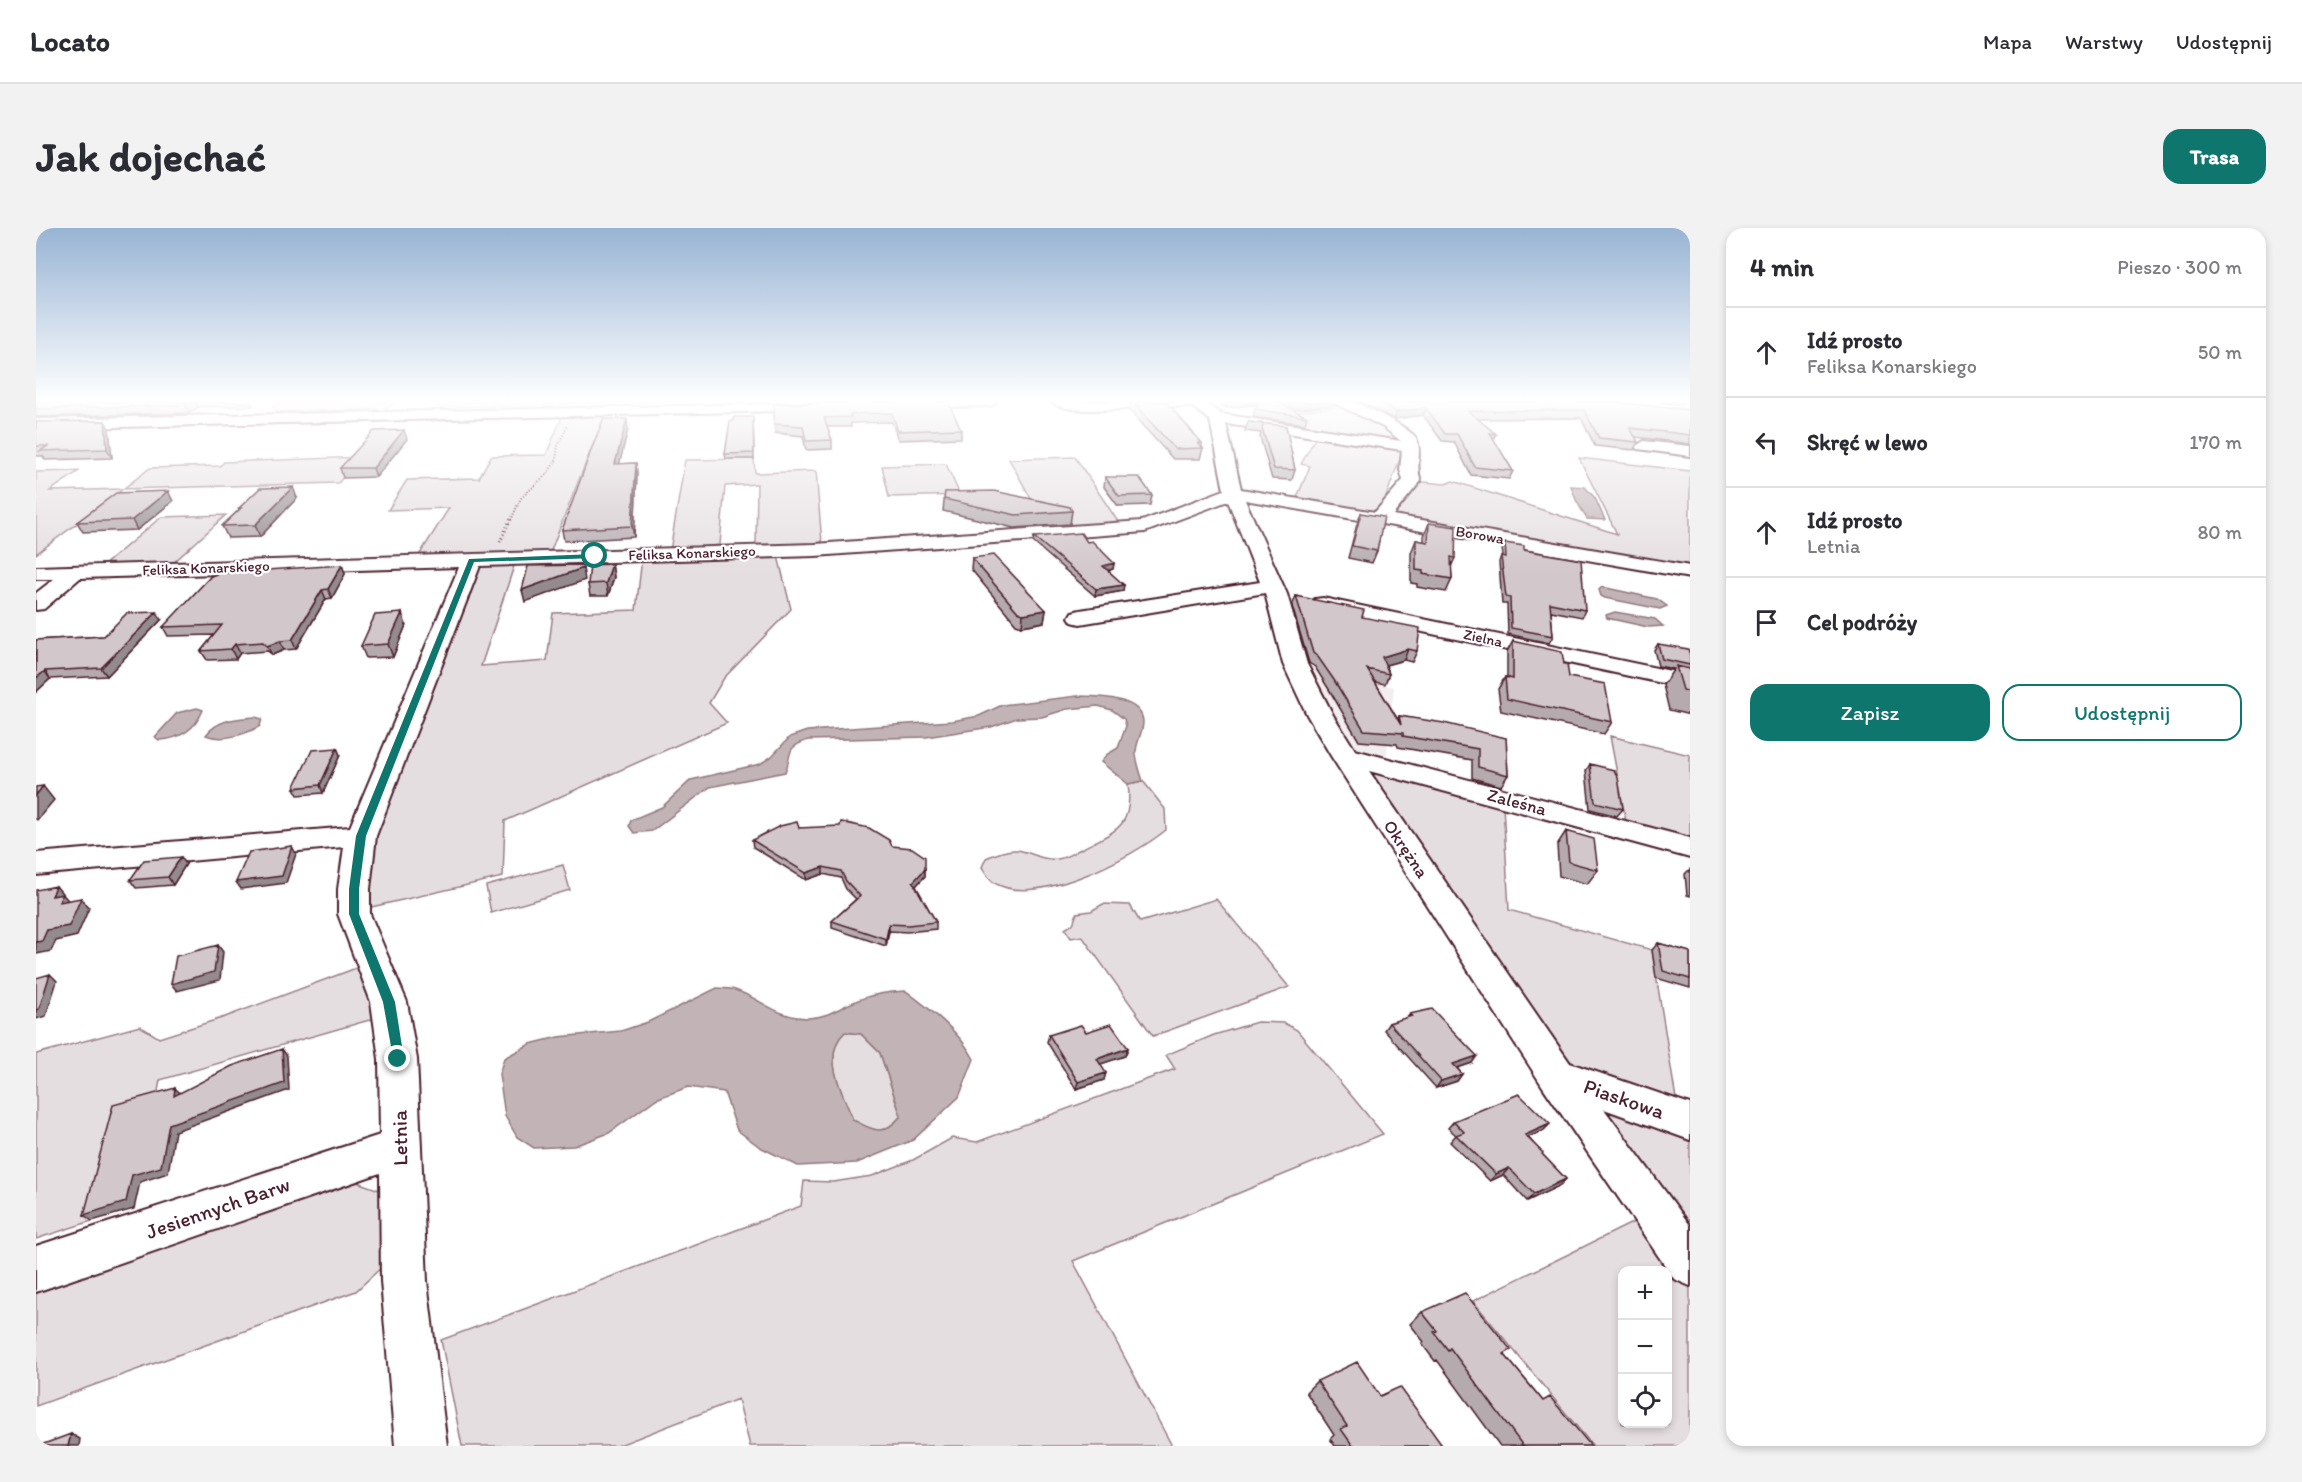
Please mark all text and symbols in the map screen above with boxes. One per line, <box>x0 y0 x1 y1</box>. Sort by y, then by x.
text: Locato <box>30 24 110 58</box>
text: Mapa <box>1983 29 2032 54</box>
text: Warstwy <box>2065 29 2143 54</box>
text: Udostępnij <box>2176 29 2272 54</box>
button: Trasa <box>2163 129 2266 184</box>
text: Jak dojechać <box>36 131 266 182</box>
text: 4 min <box>1750 251 1814 283</box>
text: Pieszo · 300 m <box>2117 255 2242 279</box>
text: Idź prosto <box>1807 327 1903 354</box>
icon: ahead <box>1750 336 1783 369</box>
text: 50 m <box>2198 340 2242 364</box>
text: Feliksa Konarskiego <box>1807 354 1977 378</box>
icon: left <box>1750 426 1783 459</box>
text: Skręć w lewo <box>1807 429 1928 456</box>
text: 170 m <box>2189 430 2242 454</box>
text: Idź prosto <box>1807 507 1903 534</box>
icon: ahead <box>1750 516 1783 549</box>
text: 80 m <box>2197 520 2242 544</box>
street label: Borowa <box>1454 522 1506 548</box>
text: Letnia <box>1807 534 1860 558</box>
route start <box>581 542 607 568</box>
street label: Feliksa Konarskiego <box>628 542 756 564</box>
street label: Feliksa Konarskiego <box>142 557 270 579</box>
icon: arrive <box>1750 606 1783 639</box>
text: Cel podróży <box>1807 609 1917 636</box>
street label: Zielna <box>1462 625 1504 651</box>
button: Zapisz <box>1750 684 1990 741</box>
button: Udostępnij <box>2002 684 2242 741</box>
street label: Zaleśna <box>1485 784 1550 821</box>
street label: Okrężna <box>1379 816 1434 883</box>
route end <box>384 1045 410 1071</box>
street label: Piaskowa <box>1581 1073 1668 1124</box>
street label: Letnia <box>387 1110 412 1166</box>
street label: Jesiennych Barw <box>143 1171 293 1244</box>
map controls <box>1618 1266 1672 1428</box>
button: + <box>1618 1266 1672 1320</box>
button: − <box>1618 1320 1672 1374</box>
button: locate <box>1618 1374 1672 1428</box>

